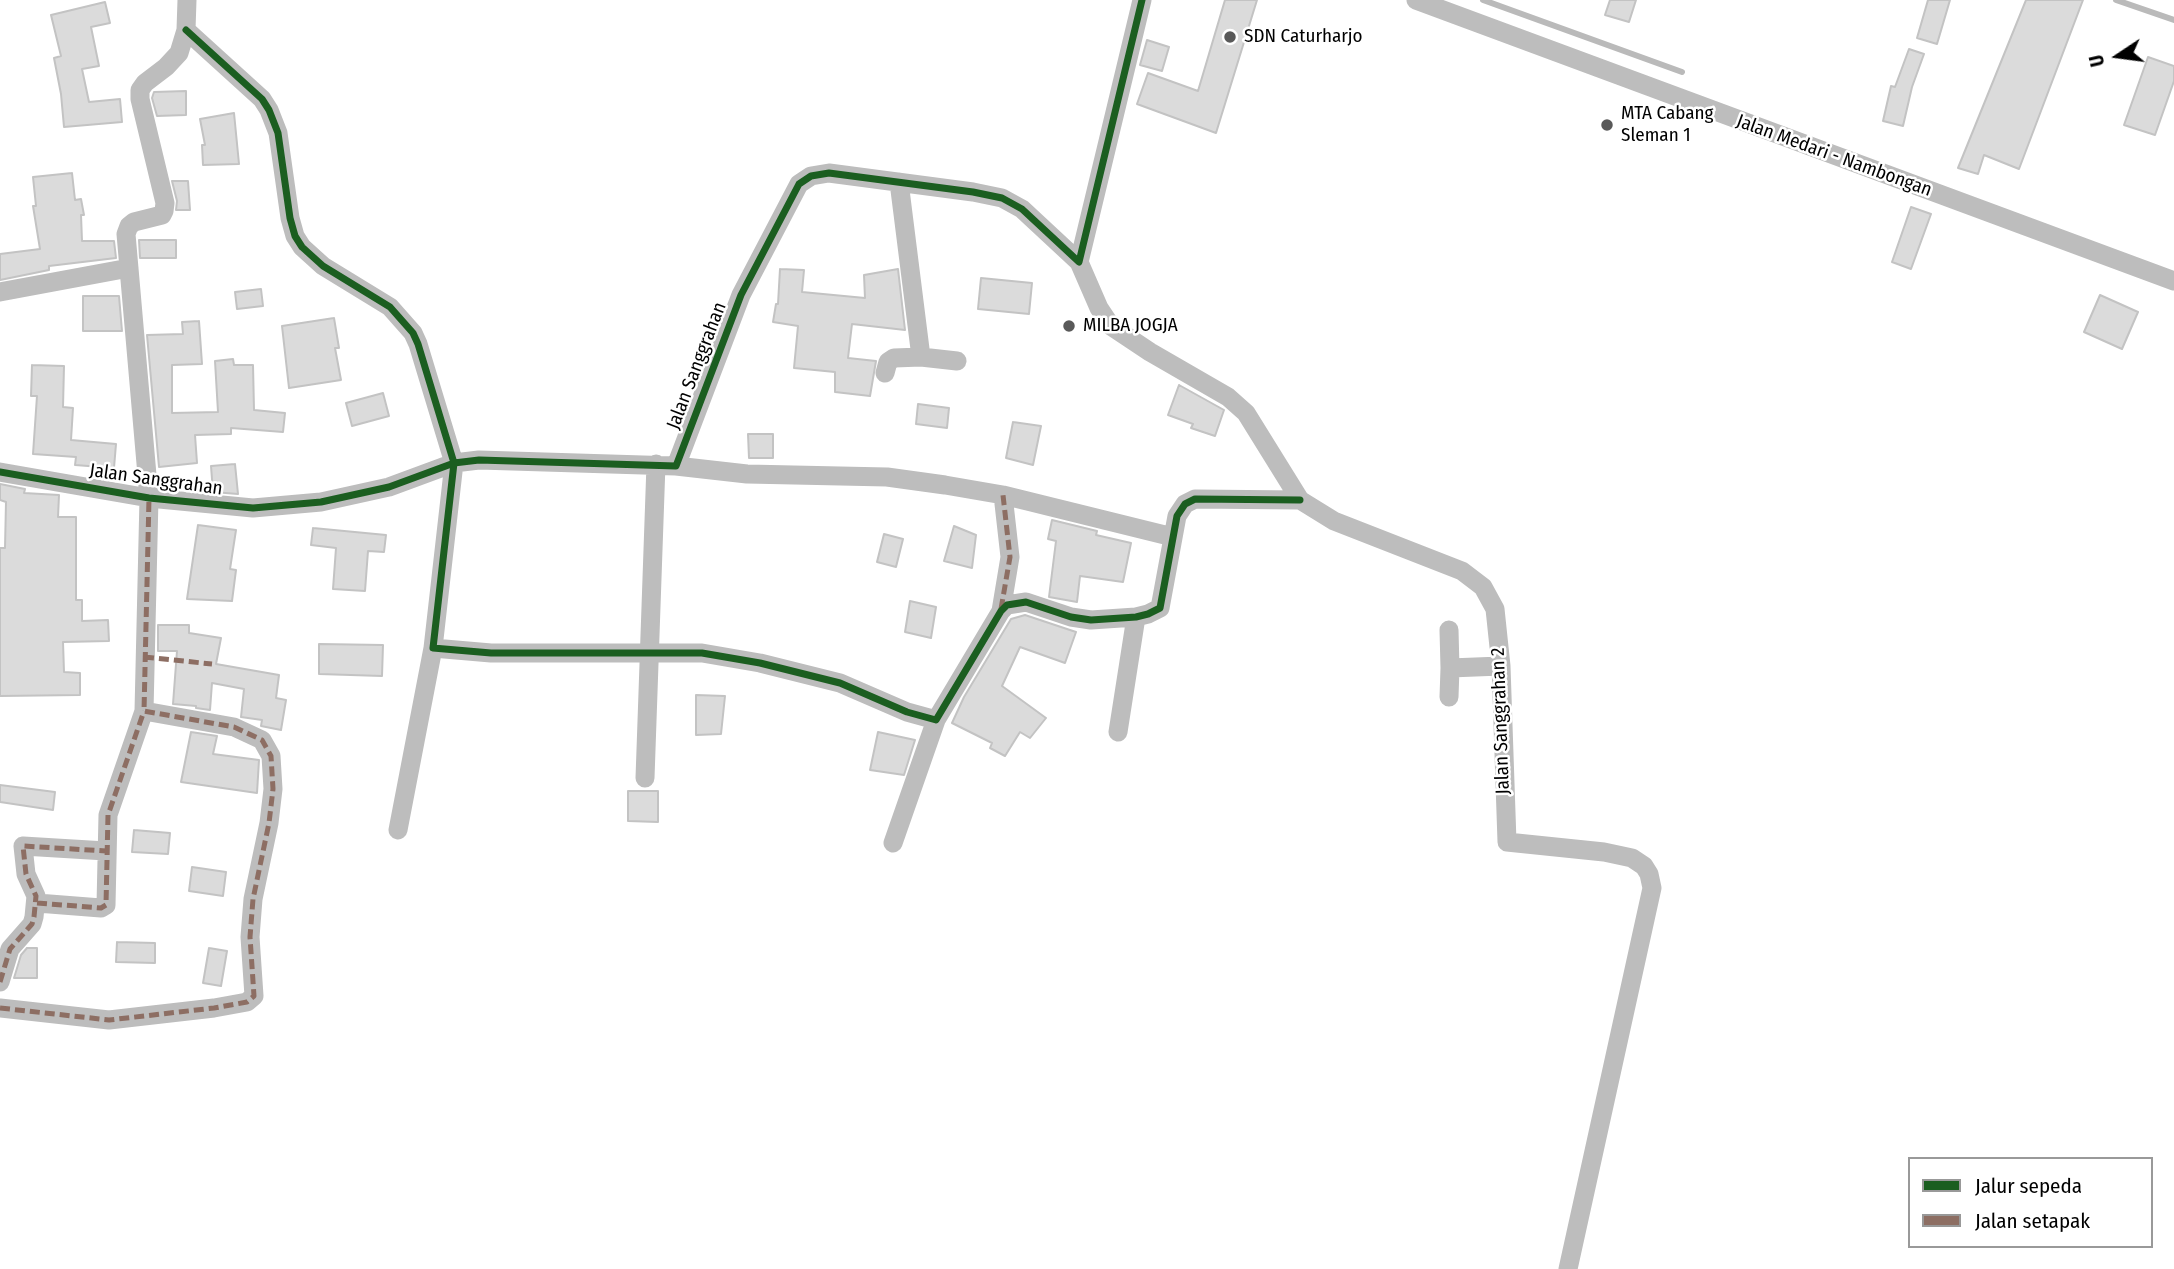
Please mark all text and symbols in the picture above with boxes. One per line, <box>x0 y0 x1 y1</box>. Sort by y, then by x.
north arrow <box>2083 21 2153 91</box>
place label: SDN Caturharjo <box>1244 26 1363 48</box>
marker: SDN Caturharjo <box>1222 29 1238 45</box>
text: U <box>2085 53 2110 69</box>
place label: MTA Cabang Sleman 1 <box>1621 103 1714 147</box>
street label: Jalan Medari - Nambongan <box>1733 110 1935 202</box>
marker: MTA Cabang Sleman 1 <box>1599 117 1615 133</box>
street label: Jalan Sanggrahan <box>662 299 732 433</box>
place label: MILBA JOGJA <box>1083 315 1178 337</box>
marker: MILBA JOGJA <box>1061 318 1077 334</box>
street label: Jalan Sanggrahan <box>88 459 224 501</box>
street label: Jalan Sanggrahan 2 <box>1487 647 1515 795</box>
legend <box>1908 1157 2153 1248</box>
text: Jalur sepeda <box>1975 1173 2082 1199</box>
text: Jalan setapak <box>1975 1208 2090 1234</box>

